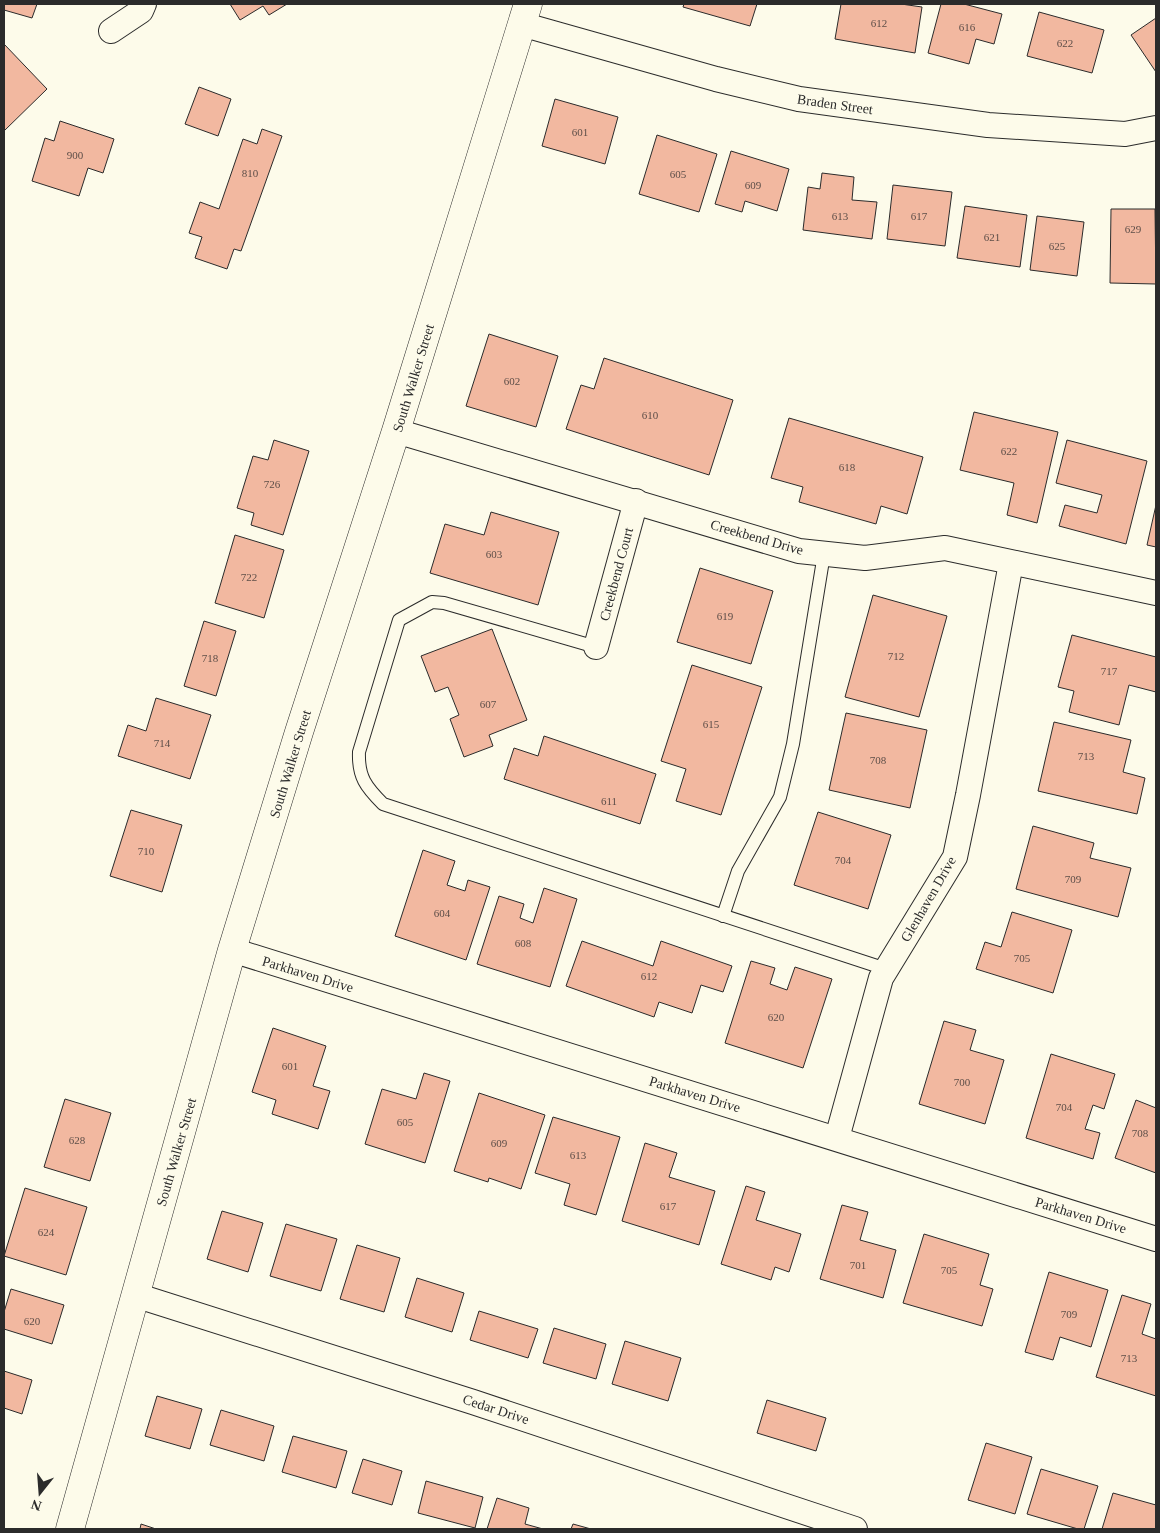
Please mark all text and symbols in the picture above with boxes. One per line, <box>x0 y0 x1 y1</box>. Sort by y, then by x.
house number: 612 <box>871 17 887 29</box>
house number: 616 <box>959 21 976 33</box>
house number: 622 <box>1057 37 1073 49</box>
street label: Braden Street <box>796 92 874 117</box>
house number: 601 <box>572 126 588 138</box>
house number: 900 <box>67 149 84 161</box>
house number: 810 <box>242 167 259 179</box>
house number: 605 <box>670 168 687 180</box>
house number: 609 <box>745 179 762 191</box>
house number: 613 <box>832 210 849 222</box>
house number: 617 <box>911 210 928 222</box>
house number: 629 <box>1125 223 1142 235</box>
house number: 621 <box>984 231 1000 243</box>
house number: 625 <box>1049 240 1066 252</box>
street label: South Walker Street <box>390 322 437 434</box>
house number: 602 <box>504 375 520 387</box>
house number: 610 <box>642 409 659 421</box>
house number: 622 <box>1001 445 1017 457</box>
house number: 618 <box>839 461 856 473</box>
house number: 726 <box>264 478 281 490</box>
street label: Creekbend Drive <box>709 517 805 558</box>
street label: Creekbend Court <box>597 526 636 622</box>
house number: 603 <box>486 548 503 560</box>
house number: 722 <box>241 571 257 583</box>
house number: 619 <box>717 610 734 622</box>
house number: 712 <box>888 650 904 662</box>
house number: 718 <box>202 652 219 664</box>
house number: 717 <box>1101 665 1118 677</box>
house number: 607 <box>480 698 497 710</box>
street label: South Walker Street <box>267 708 314 820</box>
house number: 615 <box>703 718 720 730</box>
house number: 714 <box>154 737 171 749</box>
house number: 713 <box>1078 750 1095 762</box>
house number: 708 <box>870 754 887 766</box>
house number: 611 <box>601 795 617 807</box>
house number: 710 <box>138 845 155 857</box>
house number: 704 <box>835 854 852 866</box>
street label: Glenhaven Drive <box>898 854 959 945</box>
house number: 709 <box>1065 873 1082 885</box>
house number: 604 <box>434 907 451 919</box>
house number: 608 <box>515 937 532 949</box>
house number: 705 <box>1014 952 1031 964</box>
street label: Parkhaven Drive <box>260 953 355 995</box>
house number: 612 <box>641 970 657 982</box>
house number: 620 <box>768 1011 785 1023</box>
house number: 601 <box>282 1060 298 1072</box>
street label: Parkhaven Drive <box>647 1073 742 1115</box>
house number: 700 <box>954 1076 971 1088</box>
street label: South Walker Street <box>154 1096 199 1208</box>
house number: 704 <box>1056 1101 1073 1113</box>
house number: 605 <box>397 1116 414 1128</box>
house number: 708 <box>1132 1127 1149 1139</box>
house number: 628 <box>69 1134 86 1146</box>
house number: 609 <box>491 1137 508 1149</box>
house number: 613 <box>570 1149 587 1161</box>
street label: Parkhaven Drive <box>1033 1194 1128 1236</box>
house number: 617 <box>660 1200 677 1212</box>
house number: 624 <box>38 1226 55 1238</box>
house number: 701 <box>850 1259 866 1271</box>
house number: 705 <box>941 1264 958 1276</box>
house number: 709 <box>1061 1308 1078 1320</box>
house number: 620 <box>24 1315 41 1327</box>
house number: 713 <box>1121 1352 1138 1364</box>
street label: Cedar Drive <box>461 1392 531 1427</box>
north arrow <box>15 1468 65 1518</box>
text: N <box>29 1496 43 1514</box>

